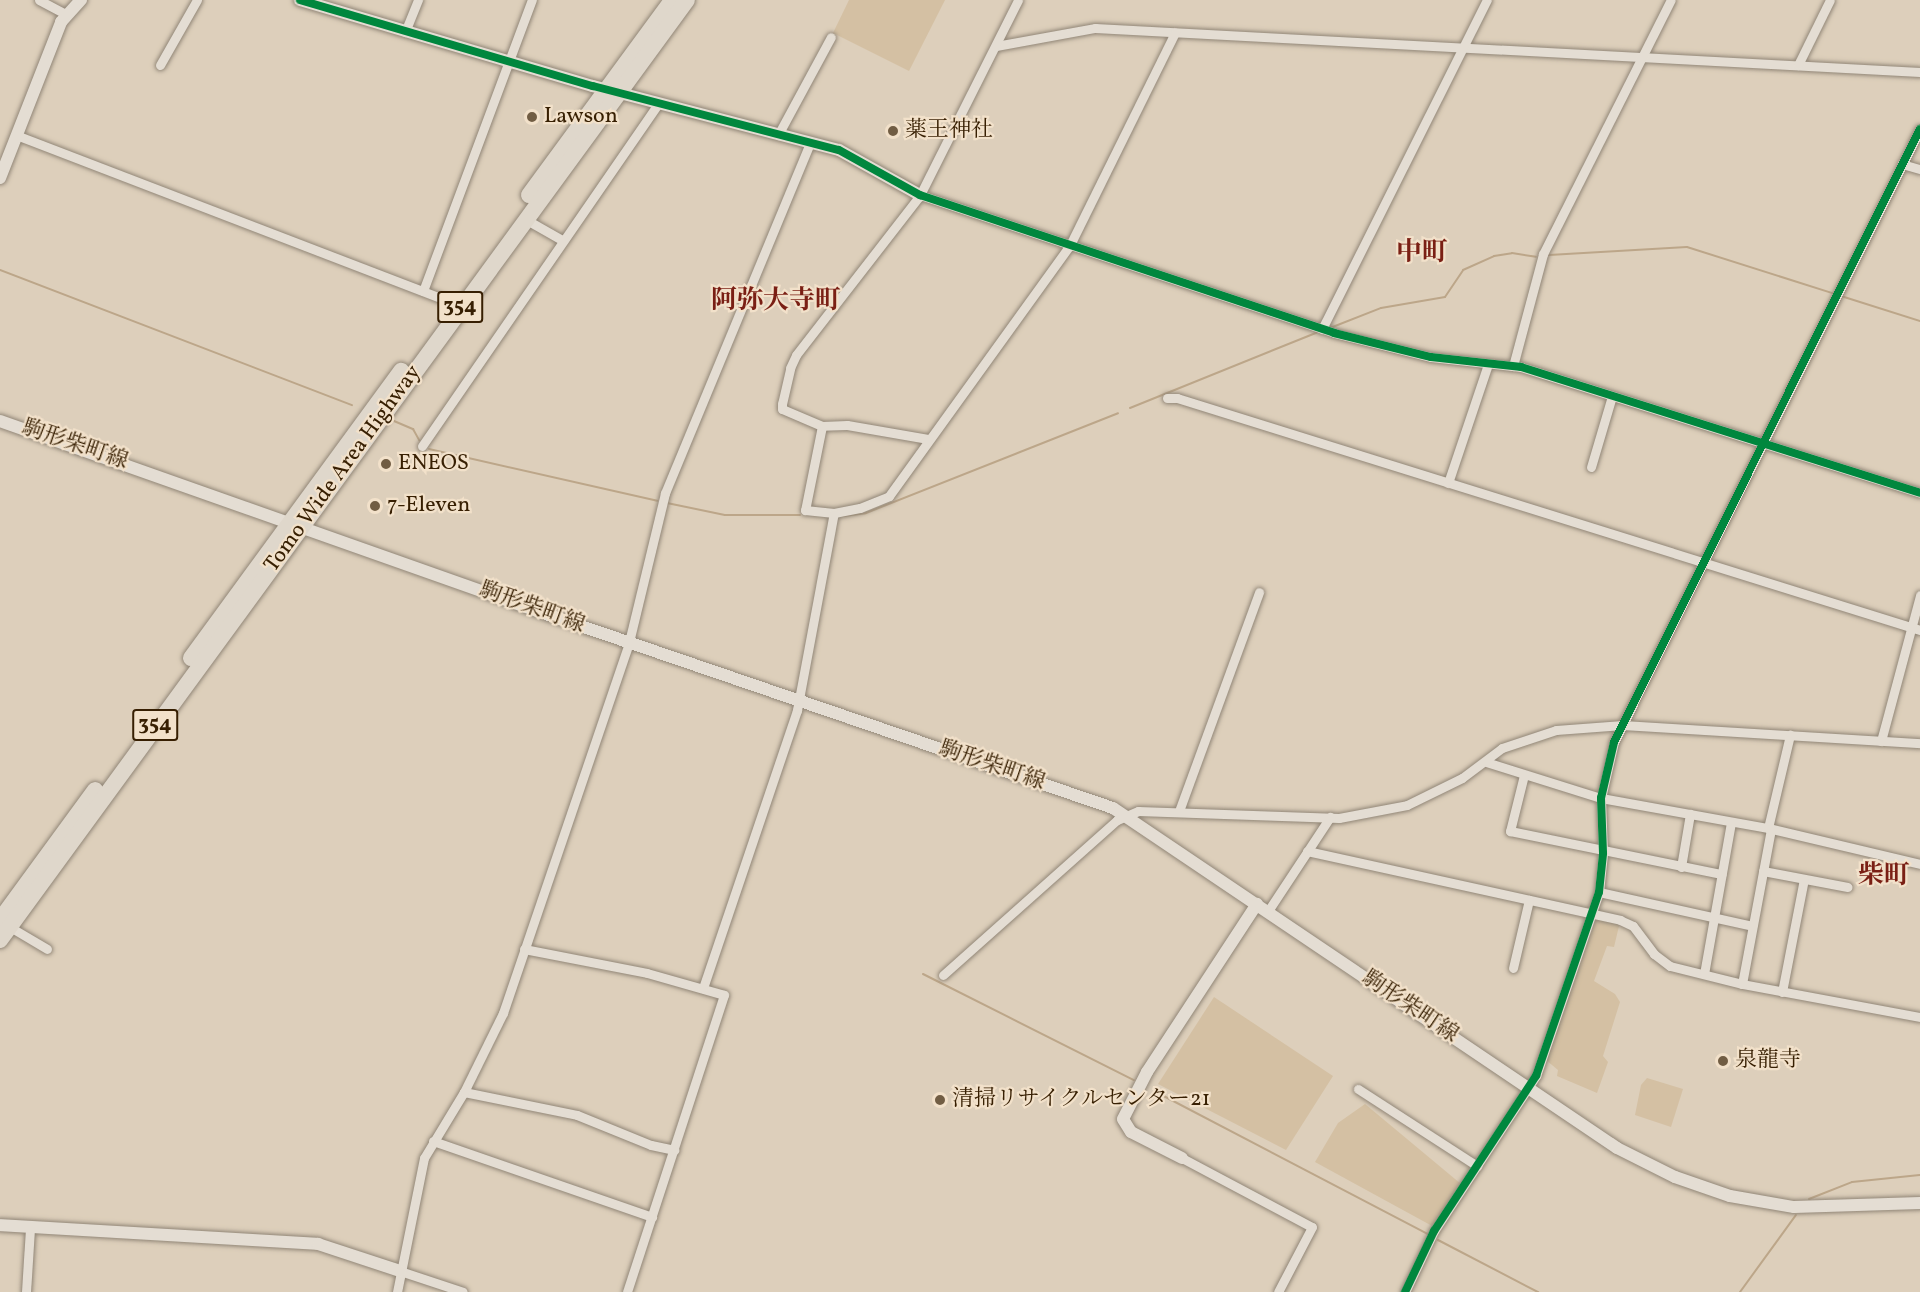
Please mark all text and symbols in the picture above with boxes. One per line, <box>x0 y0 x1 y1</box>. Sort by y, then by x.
place label: Lawson <box>544 104 618 130</box>
marker: Lawson <box>525 110 539 124</box>
place label: 薬王神社 <box>905 118 993 144</box>
marker: 薬王神社 <box>886 124 900 138</box>
district label: 中町 <box>1396 238 1448 270</box>
district label: 阿弥大寺町 <box>711 286 841 318</box>
road number: 354 <box>436 289 484 325</box>
street label: Tomo Wide Area Highway <box>259 360 427 578</box>
street label: 駒形柴町線 <box>19 415 131 475</box>
place label: ENEOS <box>398 451 469 477</box>
marker: ENEOS <box>379 457 393 471</box>
place label: 7-Eleven <box>387 493 470 519</box>
marker: 7-Eleven <box>368 499 382 513</box>
street label: 駒形柴町線 <box>476 577 588 639</box>
road number: 354 <box>131 707 179 743</box>
street label: 駒形柴町線 <box>936 736 1048 796</box>
district label: 柴町 <box>1858 861 1910 893</box>
street label: 駒形柴町線 <box>1357 965 1463 1049</box>
place label: 泉龍寺 <box>1735 1048 1801 1074</box>
marker: 泉龍寺 <box>1716 1054 1730 1068</box>
place label: 清掃リサイクルセンター21 <box>952 1087 1214 1113</box>
marker: 清掃リサイクルセンター21 <box>933 1093 947 1107</box>

